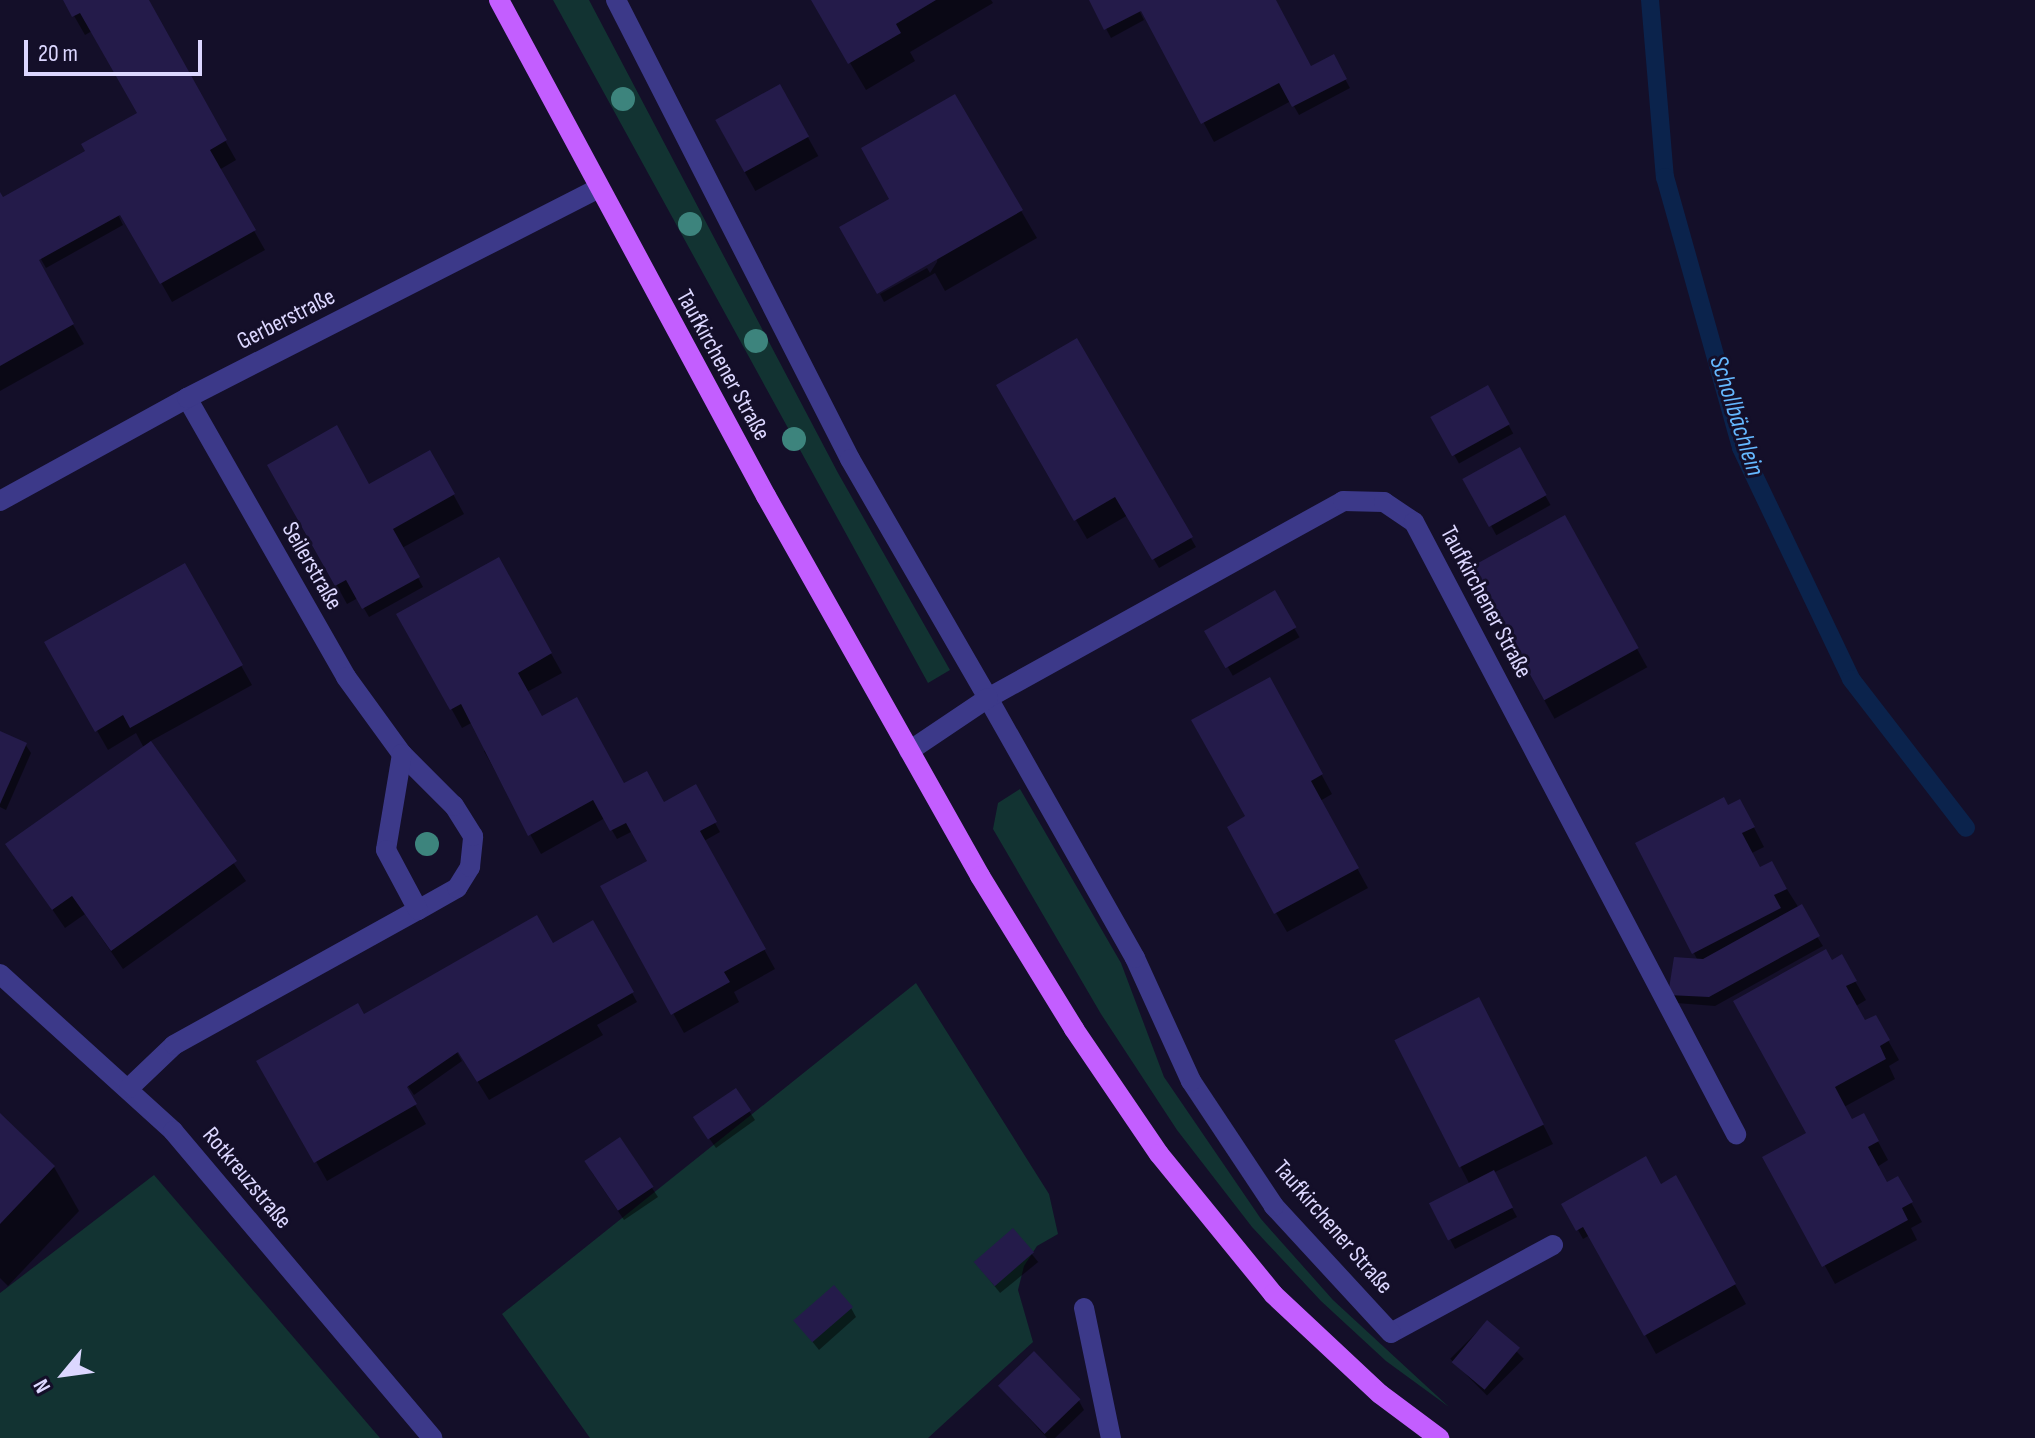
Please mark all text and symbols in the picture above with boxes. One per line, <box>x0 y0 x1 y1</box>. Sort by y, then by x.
scale bar <box>28 24 206 74</box>
text: 20 m <box>38 39 78 68</box>
street label: Gerberstraße <box>232 282 340 356</box>
street label: Taufkirchener Straße <box>670 285 776 445</box>
water label: Schollbächlein <box>1702 352 1770 480</box>
street label: Seilerstraße <box>275 517 349 615</box>
street label: Taufkirchener Straße <box>1434 521 1538 683</box>
street label: Rotkreuzstraße <box>196 1121 298 1235</box>
street label: Taufkirchener Straße <box>1267 1154 1399 1300</box>
north arrow <box>24 1334 104 1414</box>
text: N <box>28 1374 57 1398</box>

